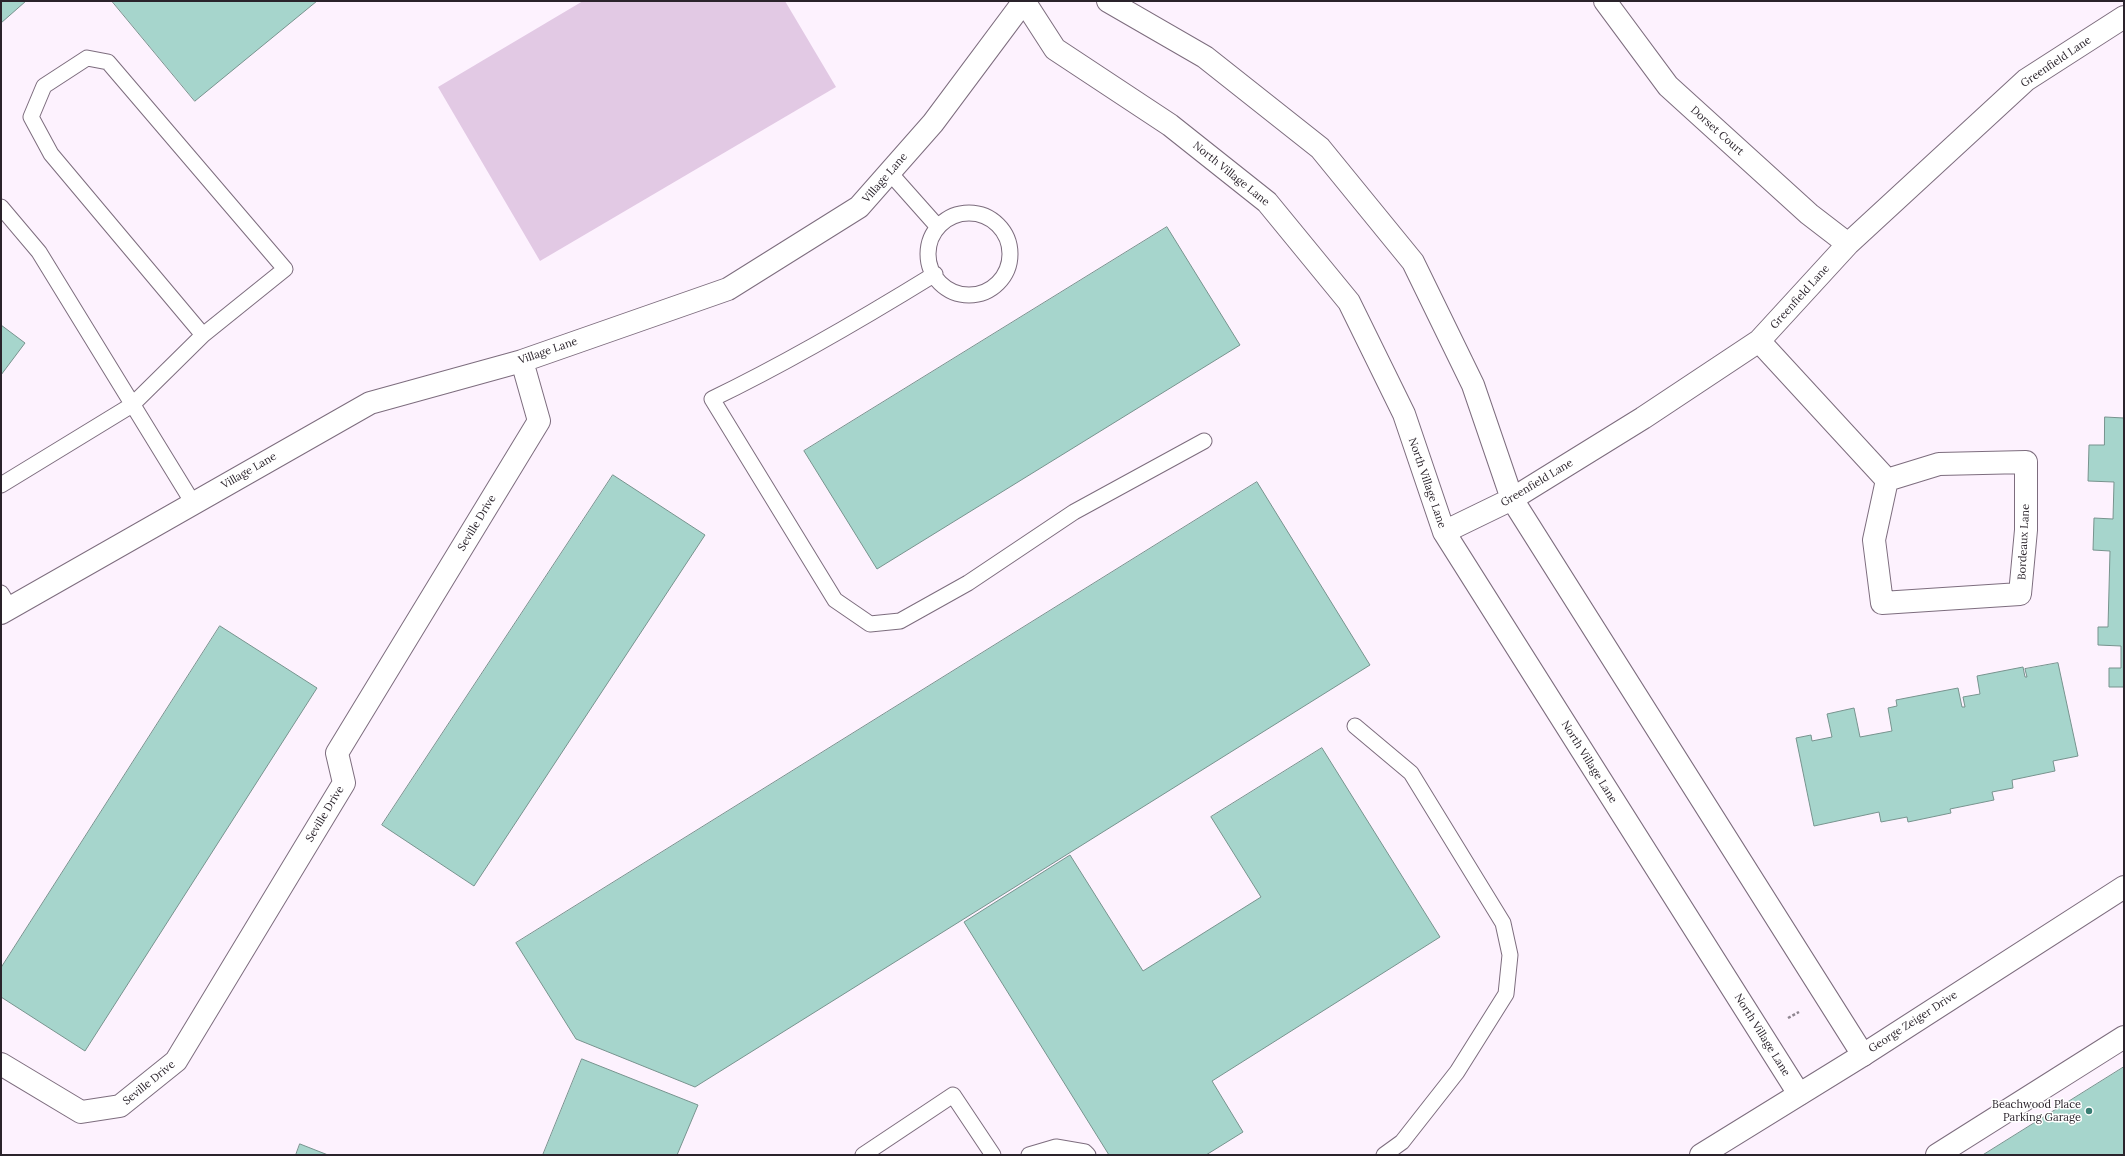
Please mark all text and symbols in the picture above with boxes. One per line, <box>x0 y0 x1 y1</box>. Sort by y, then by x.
street label: Greenfield Lane <box>2018 34 2094 90</box>
street label: Dorset Court <box>1688 104 1746 158</box>
street label: North Village Lane <box>1190 139 1272 209</box>
street label: Village Lane <box>860 150 910 206</box>
street label: Greenfield Lane <box>1768 262 1832 332</box>
street label: Village Lane <box>517 335 579 367</box>
street label: North Village Lane <box>1405 436 1449 530</box>
street label: Village Lane <box>219 450 279 492</box>
street label: Greenfield Lane <box>1499 456 1575 510</box>
street label: Seville Drive <box>455 493 499 553</box>
street label: Bordeaux Lane <box>2015 504 2033 580</box>
street label: North Village Lane <box>1558 718 1620 806</box>
street label: Seville Drive <box>303 784 347 844</box>
street label: George Zeiger Drive <box>1866 988 1960 1056</box>
street label: North Village Lane <box>1731 991 1793 1079</box>
street label: Seville Drive <box>120 1058 178 1108</box>
place label: Beachwood Place Parking Garage <box>1992 1098 2081 1124</box>
marker: Beachwood Place Parking Garage <box>2084 1106 2094 1116</box>

